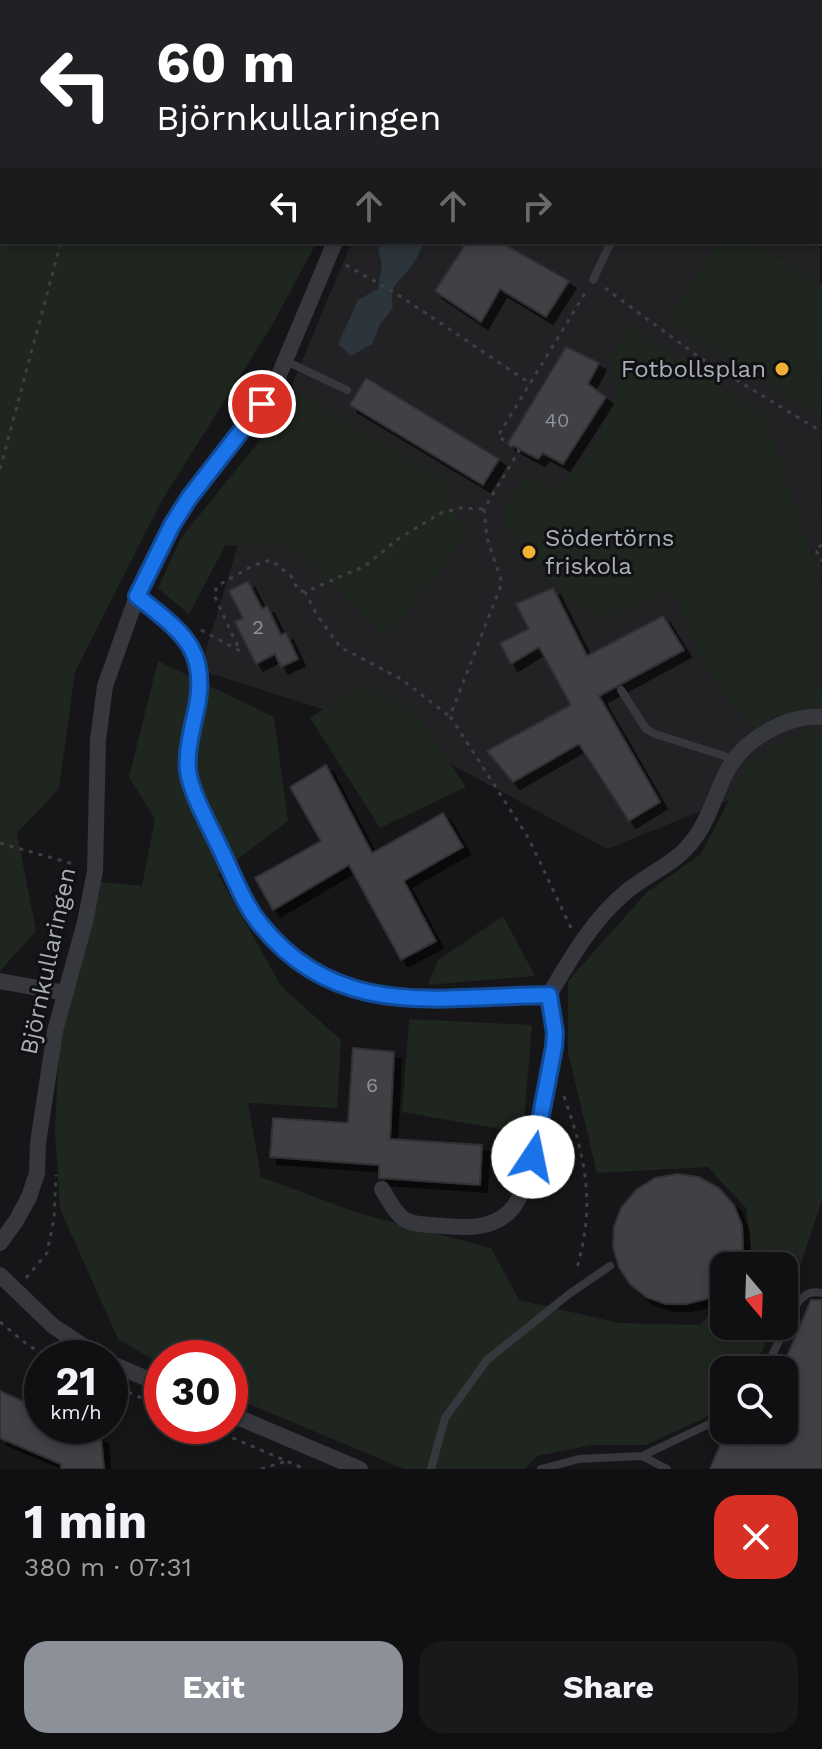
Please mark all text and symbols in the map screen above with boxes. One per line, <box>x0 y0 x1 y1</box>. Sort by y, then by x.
text: 60 m <box>156 30 295 96</box>
icon: left <box>24 32 128 136</box>
text: Björnkullaringen <box>156 97 441 139</box>
icon: left <box>263 184 307 228</box>
icon: ahead <box>347 184 391 228</box>
icon: ahead <box>431 184 475 228</box>
icon: right <box>515 184 559 228</box>
place label: Fotbollsplan <box>621 355 766 383</box>
marker: Fotbollsplan <box>773 360 791 378</box>
pin <box>228 370 296 438</box>
icon: arrive <box>240 382 284 426</box>
house number: 40 <box>545 408 569 432</box>
place label: Södertörns friskola <box>545 524 675 580</box>
marker: Södertörns friskola <box>520 543 538 561</box>
house number: 2 <box>252 615 264 639</box>
street label: Björnkullaringen <box>15 865 81 1057</box>
house number: 6 <box>366 1073 378 1097</box>
position arrow <box>491 1115 575 1199</box>
north arrow <box>710 1252 798 1340</box>
map controls <box>710 1252 798 1444</box>
speed limit sign: 30 <box>144 1340 248 1444</box>
button: search <box>710 1356 798 1444</box>
text: 21 <box>55 1358 97 1405</box>
text: km/h <box>50 1400 102 1424</box>
text: 1 min <box>24 1493 147 1550</box>
button: close <box>714 1495 798 1579</box>
text: 380 m · 07:31 <box>24 1552 192 1582</box>
button: Exit <box>24 1641 403 1733</box>
button: Share <box>419 1641 798 1733</box>

